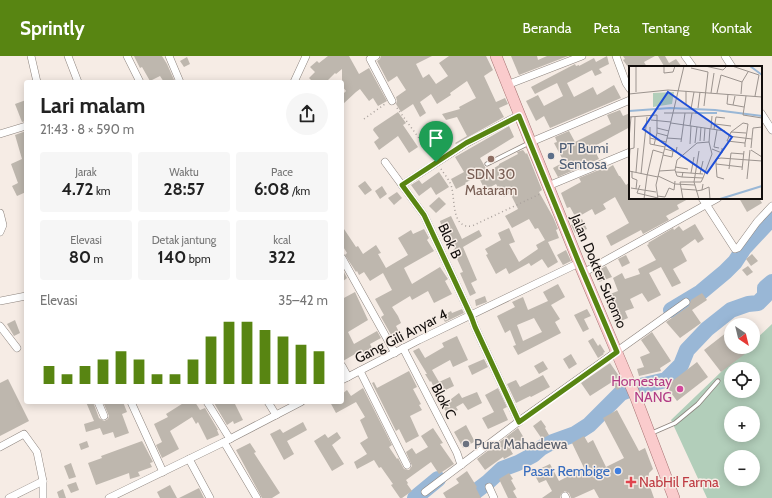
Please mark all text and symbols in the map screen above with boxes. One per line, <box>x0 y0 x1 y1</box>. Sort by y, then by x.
text: Sprintly <box>20 17 85 40</box>
text: Beranda <box>523 19 572 37</box>
text: Peta <box>594 19 620 37</box>
text: Tentang <box>642 19 689 37</box>
text: Kontak <box>711 19 752 37</box>
inset map <box>629 66 762 199</box>
text: Lari malam <box>40 92 145 119</box>
button: share <box>286 93 328 135</box>
text: 21:43 · 8 × 590 m <box>40 121 134 137</box>
pin <box>419 121 453 162</box>
icon: arrive <box>425 127 447 149</box>
place label: PT Bumi Sentosa <box>559 139 609 173</box>
marker: PT Bumi Sentosa <box>546 151 556 161</box>
marker: SDN 30 Mataram <box>486 154 496 164</box>
text: Jarak <box>75 165 97 179</box>
text: Waktu <box>169 165 199 179</box>
text: Pace <box>271 165 293 179</box>
place label: SDN 30 Mataram <box>465 165 517 199</box>
text: 4.72 <box>61 179 93 199</box>
text: 28:57 <box>164 179 204 199</box>
text: 6:08 <box>254 179 290 199</box>
text: km <box>93 184 111 198</box>
text: /km <box>290 184 310 198</box>
street label: Jalan Dokter Sutomo <box>566 210 631 331</box>
street label: Blok B <box>434 220 466 262</box>
text: Elevasi <box>70 233 102 247</box>
text: Detak jantung <box>152 233 216 247</box>
text: kcal <box>273 233 291 247</box>
text: 80 <box>69 247 91 267</box>
text: 140 <box>157 247 186 267</box>
text: 322 <box>268 247 296 267</box>
text: m <box>91 252 103 266</box>
text: bpm <box>186 252 211 266</box>
text: Elevasi <box>40 292 78 308</box>
text: 35–42 m <box>278 292 328 308</box>
street label: Gang Gili Anyar 4 <box>352 305 450 367</box>
north arrow <box>724 318 760 354</box>
map controls <box>724 318 760 486</box>
button: locate <box>724 362 760 398</box>
place label: Homestay NANG <box>611 372 672 406</box>
street label: Blok C <box>428 380 461 422</box>
marker: Homestay NANG <box>675 384 685 394</box>
button: + <box>724 406 760 442</box>
place label: Pura Mahadewa <box>474 435 568 453</box>
marker: Pura Mahadewa <box>461 439 471 449</box>
button: − <box>724 450 760 486</box>
place label: Pasar Rembige <box>523 462 610 480</box>
marker: Pasar Rembige <box>613 466 623 476</box>
place label: NabHil Farma <box>639 473 719 491</box>
marker: NabHil Farma <box>626 477 636 487</box>

